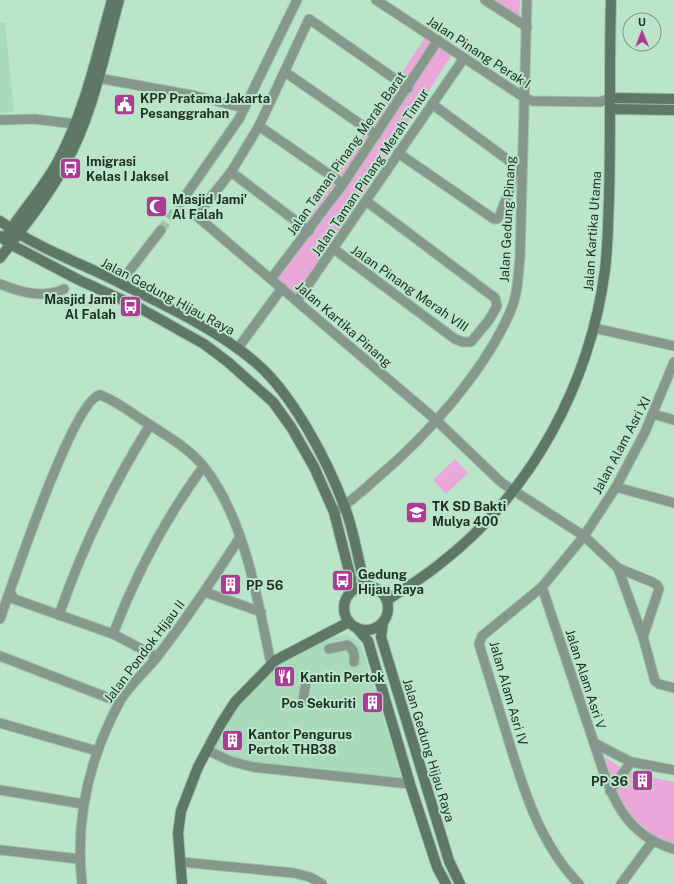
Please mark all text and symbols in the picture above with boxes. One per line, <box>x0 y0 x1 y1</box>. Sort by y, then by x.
north arrow <box>622 12 662 52</box>
street label: Jalan Pinang Perak I <box>424 13 533 92</box>
text: U <box>638 16 646 28</box>
street label: Jalan Taman Pinang Merah Barat <box>284 69 409 238</box>
street label: Jalan Taman Pinang Merah Timur <box>309 86 432 259</box>
place label: KPP Pratama Jakarta Pesanggrahan <box>140 91 270 121</box>
public building icon: KPP Pratama Jakarta Pesanggrahan <box>111 92 137 118</box>
place label: Imigrasi Kelas I Jaksel <box>86 154 169 184</box>
bus stop icon: Imigrasi Kelas I Jaksel <box>57 155 83 181</box>
street label: Jalan Gedung Pinang <box>497 155 518 283</box>
street label: Jalan Kartika Utama <box>581 170 604 292</box>
place label: Masjid Jami' Al Falah <box>172 192 247 222</box>
mosque icon: Masjid Jami' Al Falah <box>144 193 170 219</box>
street label: Jalan Pinang Merah VIII <box>348 242 471 335</box>
street label: Jalan Gedung Hijau Raya <box>98 255 237 338</box>
street label: Jalan Kartika Pinang <box>293 279 395 370</box>
place label: Masjid Jami Al Falah <box>44 292 116 322</box>
bus stop icon: Masjid Jami Al Falah <box>118 293 144 319</box>
street label: Jalan Alam Asri XI <box>589 394 653 497</box>
place label: TK SD Bakti Mulya 400 <box>432 499 506 529</box>
school or university icon: TK SD Bakti Mulya 400 <box>404 500 430 526</box>
place label: Gedung Hijau Raya <box>358 567 424 597</box>
bus stop icon: Gedung Hijau Raya <box>330 568 356 594</box>
building icon: PP 56 <box>218 572 244 598</box>
place label: PP 56 <box>246 578 284 593</box>
street label: Jalan Pondok Hijau II <box>101 597 188 705</box>
street label: Jalan Alam Asri V <box>562 627 609 731</box>
street label: Jalan Alam Asri IV <box>486 639 531 747</box>
restaurant icon: Kantin Pertok <box>272 664 298 690</box>
place label: Kantin Pertok <box>300 670 385 685</box>
street label: Jalan Gedung Hijau Raya <box>400 677 457 824</box>
building icon: Pos Sekuriti <box>359 690 385 716</box>
place label: Pos Sekuriti <box>281 696 356 711</box>
place label: Kantor Pengurus Pertok THB38 <box>248 727 352 757</box>
building icon: Kantor Pengurus Pertok THB38 <box>219 728 245 754</box>
building icon: PP 36 <box>630 768 656 794</box>
place label: PP 36 <box>591 774 628 789</box>

